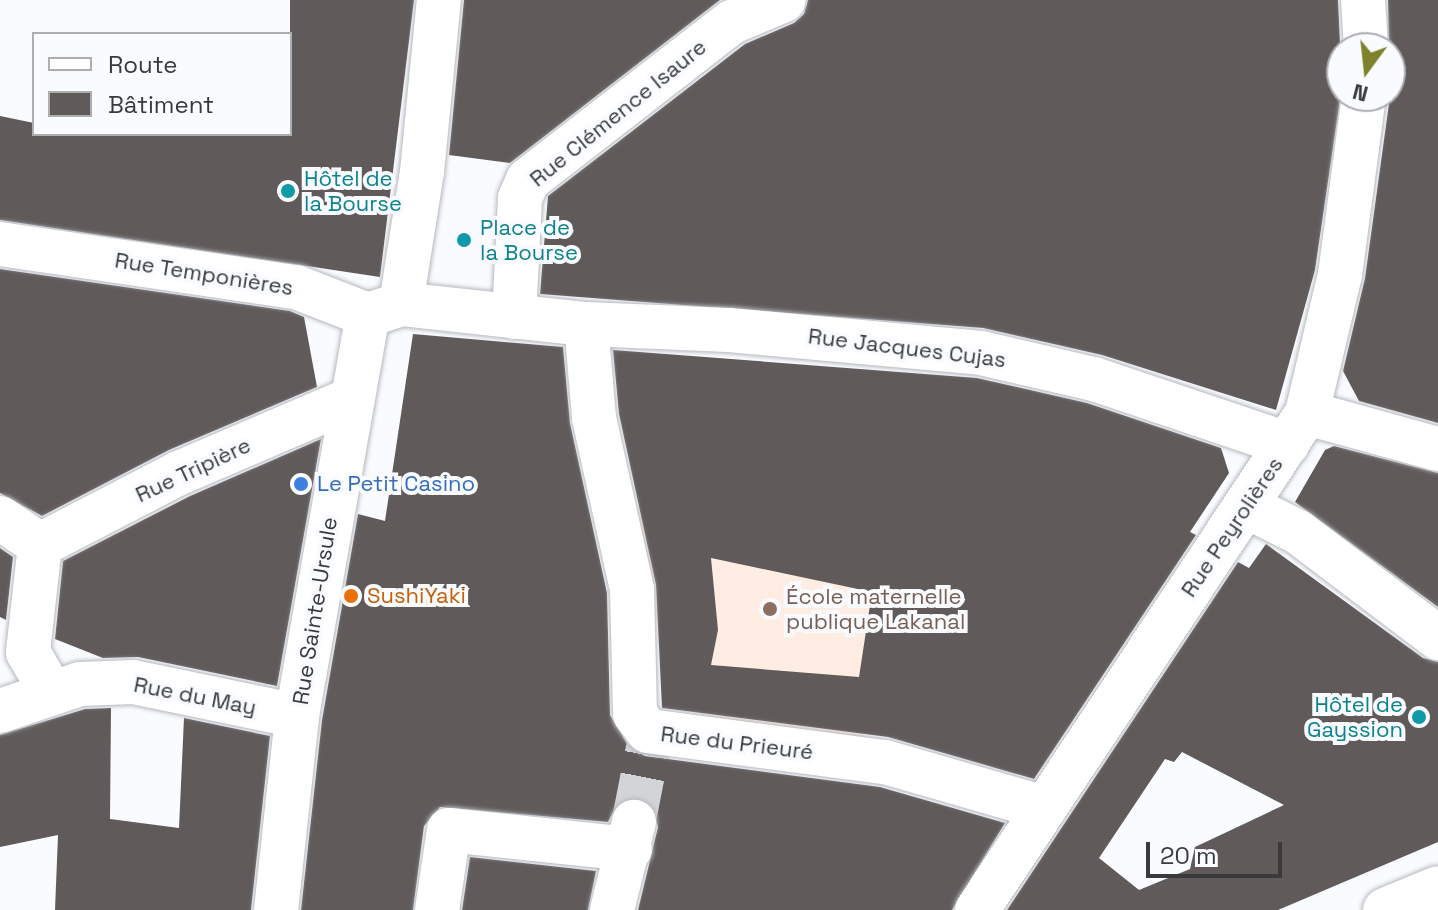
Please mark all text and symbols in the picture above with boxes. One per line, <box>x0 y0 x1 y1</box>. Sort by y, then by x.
legend <box>32 32 292 136</box>
north arrow <box>1326 32 1406 112</box>
street label: Rue Clémence Isaure <box>524 34 712 192</box>
text: Route <box>108 49 177 80</box>
text: N <box>1350 78 1371 109</box>
text: Bâtiment <box>108 89 214 120</box>
place label: Hôtel de la Bourse <box>304 165 402 216</box>
marker: Hôtel de la Bourse <box>279 182 297 200</box>
place label: Place de la Bourse <box>480 214 578 266</box>
marker: Place de la Bourse <box>455 231 473 249</box>
street label: Rue Temponières <box>113 247 295 301</box>
street label: Rue Jacques Cujas <box>807 323 1007 373</box>
street label: Rue Tripière <box>131 432 255 508</box>
street label: Rue Peyrolières <box>1175 452 1289 602</box>
place label: Le Petit Casino <box>317 471 475 497</box>
marker: Le Petit Casino <box>292 475 310 493</box>
street label: Rue Sainte-Ursule <box>287 515 343 707</box>
place label: SushiYaki <box>367 583 466 609</box>
place label: École maternelle publique Lakanal <box>786 583 965 634</box>
marker: SushiYaki <box>342 587 360 605</box>
marker: École maternelle publique Lakanal <box>761 600 779 618</box>
street label: Rue du May <box>132 671 258 721</box>
place label: Hôtel de Gayssion <box>1307 691 1403 742</box>
marker: Hôtel de Gayssion <box>1410 708 1428 726</box>
street label: Rue du Prieuré <box>659 721 815 765</box>
scale bar <box>1150 826 1286 876</box>
text: 20 m <box>1160 840 1217 871</box>

